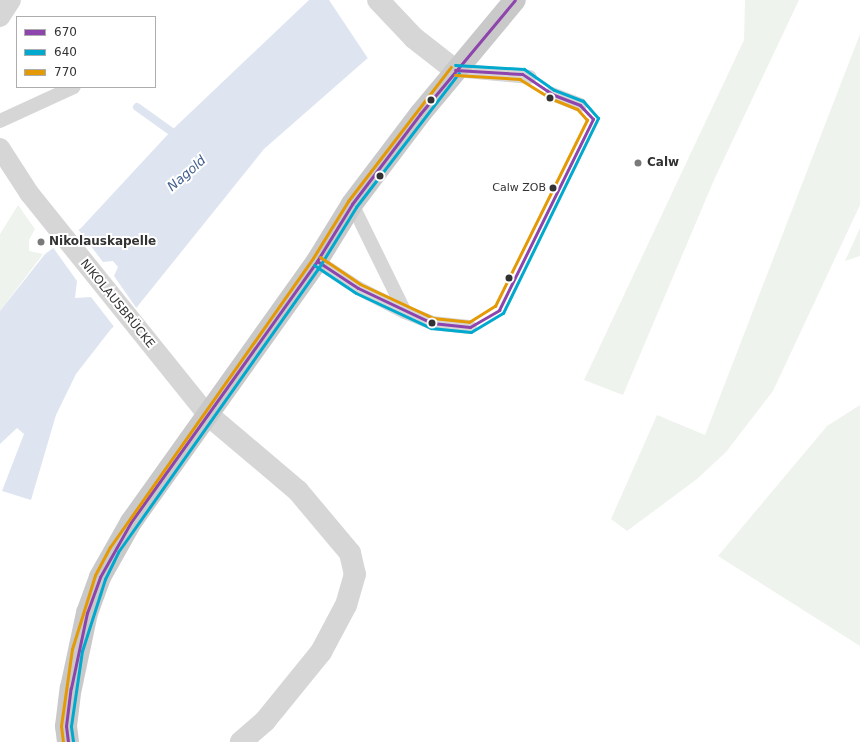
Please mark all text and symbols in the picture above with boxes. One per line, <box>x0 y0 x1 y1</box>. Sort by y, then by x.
legend <box>16 16 156 88</box>
text: 670 <box>54 25 77 39</box>
text: 640 <box>54 45 77 59</box>
text: 770 <box>54 65 77 79</box>
unlabelled marker <box>545 93 555 103</box>
unlabelled marker <box>426 95 436 105</box>
water label: Nagold <box>165 153 209 195</box>
place label: Calw <box>647 156 679 170</box>
marker: Calw <box>632 157 644 169</box>
unlabelled marker <box>375 171 385 181</box>
place label: Calw ZOB <box>492 181 546 195</box>
marker: Calw ZOB <box>548 183 558 193</box>
place label: Nikolauskapelle <box>49 235 156 249</box>
marker: Nikolauskapelle <box>36 237 46 247</box>
street label: NIKOLAUSBRÜCKE <box>77 257 157 351</box>
unlabelled marker <box>504 273 514 283</box>
unlabelled marker <box>427 318 437 328</box>

